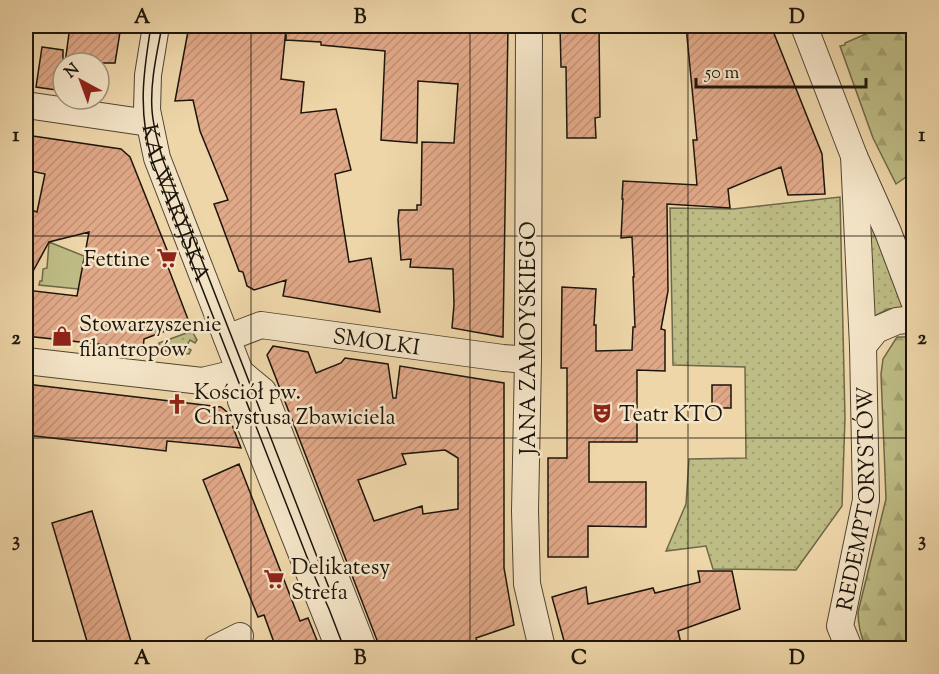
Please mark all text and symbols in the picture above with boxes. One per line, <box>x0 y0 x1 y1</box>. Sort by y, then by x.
text: A <box>134 4 151 33</box>
text: B <box>354 4 367 33</box>
text: C <box>571 4 587 33</box>
text: D <box>789 4 805 33</box>
north arrow <box>51 51 111 111</box>
scale bar <box>696 51 866 89</box>
text: N <box>60 59 85 84</box>
text: 50 m <box>704 61 740 87</box>
text: 1 <box>13 122 20 151</box>
street label: KALWARYJSKA <box>131 122 217 287</box>
text: 1 <box>919 122 926 151</box>
street label: JANA ZAMOYSKIEGO <box>514 221 546 456</box>
place label: Fettine <box>84 245 150 277</box>
supermarket icon: Fettine <box>155 246 179 270</box>
place label: Stowarzyszenie filantropów <box>79 310 221 367</box>
street label: SMOLKI <box>330 322 422 366</box>
shop icon: Stowarzyszenie filantropów <box>50 324 74 348</box>
text: 2 <box>11 325 21 354</box>
text: 2 <box>917 325 927 354</box>
place label: Kościół pw. Chrystusa Zbawiciela <box>194 378 396 435</box>
street label: REDEMPTORYSTÓW <box>831 386 885 614</box>
church icon: Kościół pw. Chrystusa Zbawiciela <box>165 392 189 416</box>
place label: Teatr KTO <box>619 400 723 432</box>
theatre icon: Teatr KTO <box>590 401 614 425</box>
text: 3 <box>12 527 20 556</box>
text: 3 <box>918 527 926 556</box>
place label: Delikatesy Strefa <box>291 553 390 610</box>
supermarket icon: Delikatesy Strefa <box>262 567 286 591</box>
text: A <box>134 645 151 674</box>
text: B <box>354 645 367 674</box>
text: C <box>571 645 587 674</box>
text: D <box>789 645 805 674</box>

